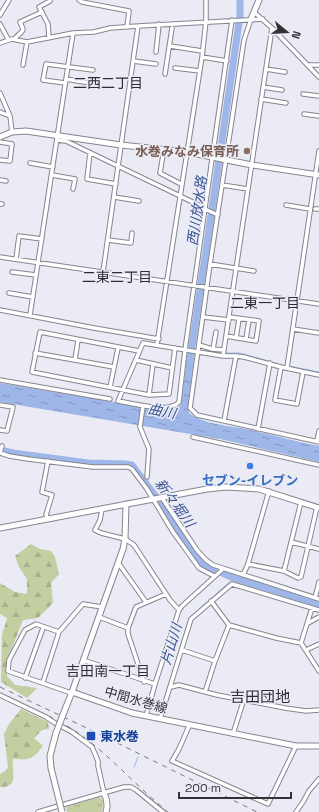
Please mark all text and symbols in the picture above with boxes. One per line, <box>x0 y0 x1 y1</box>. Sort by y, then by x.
north arrow <box>267 12 307 52</box>
text: N <box>289 29 304 41</box>
district label: 二西二丁目 <box>73 74 143 92</box>
place label: 水巻みなみ保育所 <box>135 143 239 160</box>
marker: 水巻みなみ保育所 <box>242 146 252 156</box>
water label: 西川放水路 <box>183 174 211 247</box>
district label: 二東二丁目 <box>82 268 152 286</box>
district label: 二東一丁目 <box>230 294 300 312</box>
water label: 曲川 <box>147 399 179 423</box>
marker: セブン-イレブン <box>245 461 255 471</box>
place label: セブン-イレブン <box>202 472 298 489</box>
water label: 新々堀川 <box>151 475 200 533</box>
water label: 片山川 <box>156 619 186 667</box>
district label: 吉田南一丁目 <box>66 662 150 680</box>
street label: 中間水巻線 <box>102 683 170 717</box>
district label: 吉田団地 <box>230 687 290 706</box>
place label: 東水巻 <box>100 728 139 745</box>
marker: 東水巻 <box>85 730 97 742</box>
scale bar <box>179 774 291 800</box>
text: 200 m <box>185 780 221 796</box>

